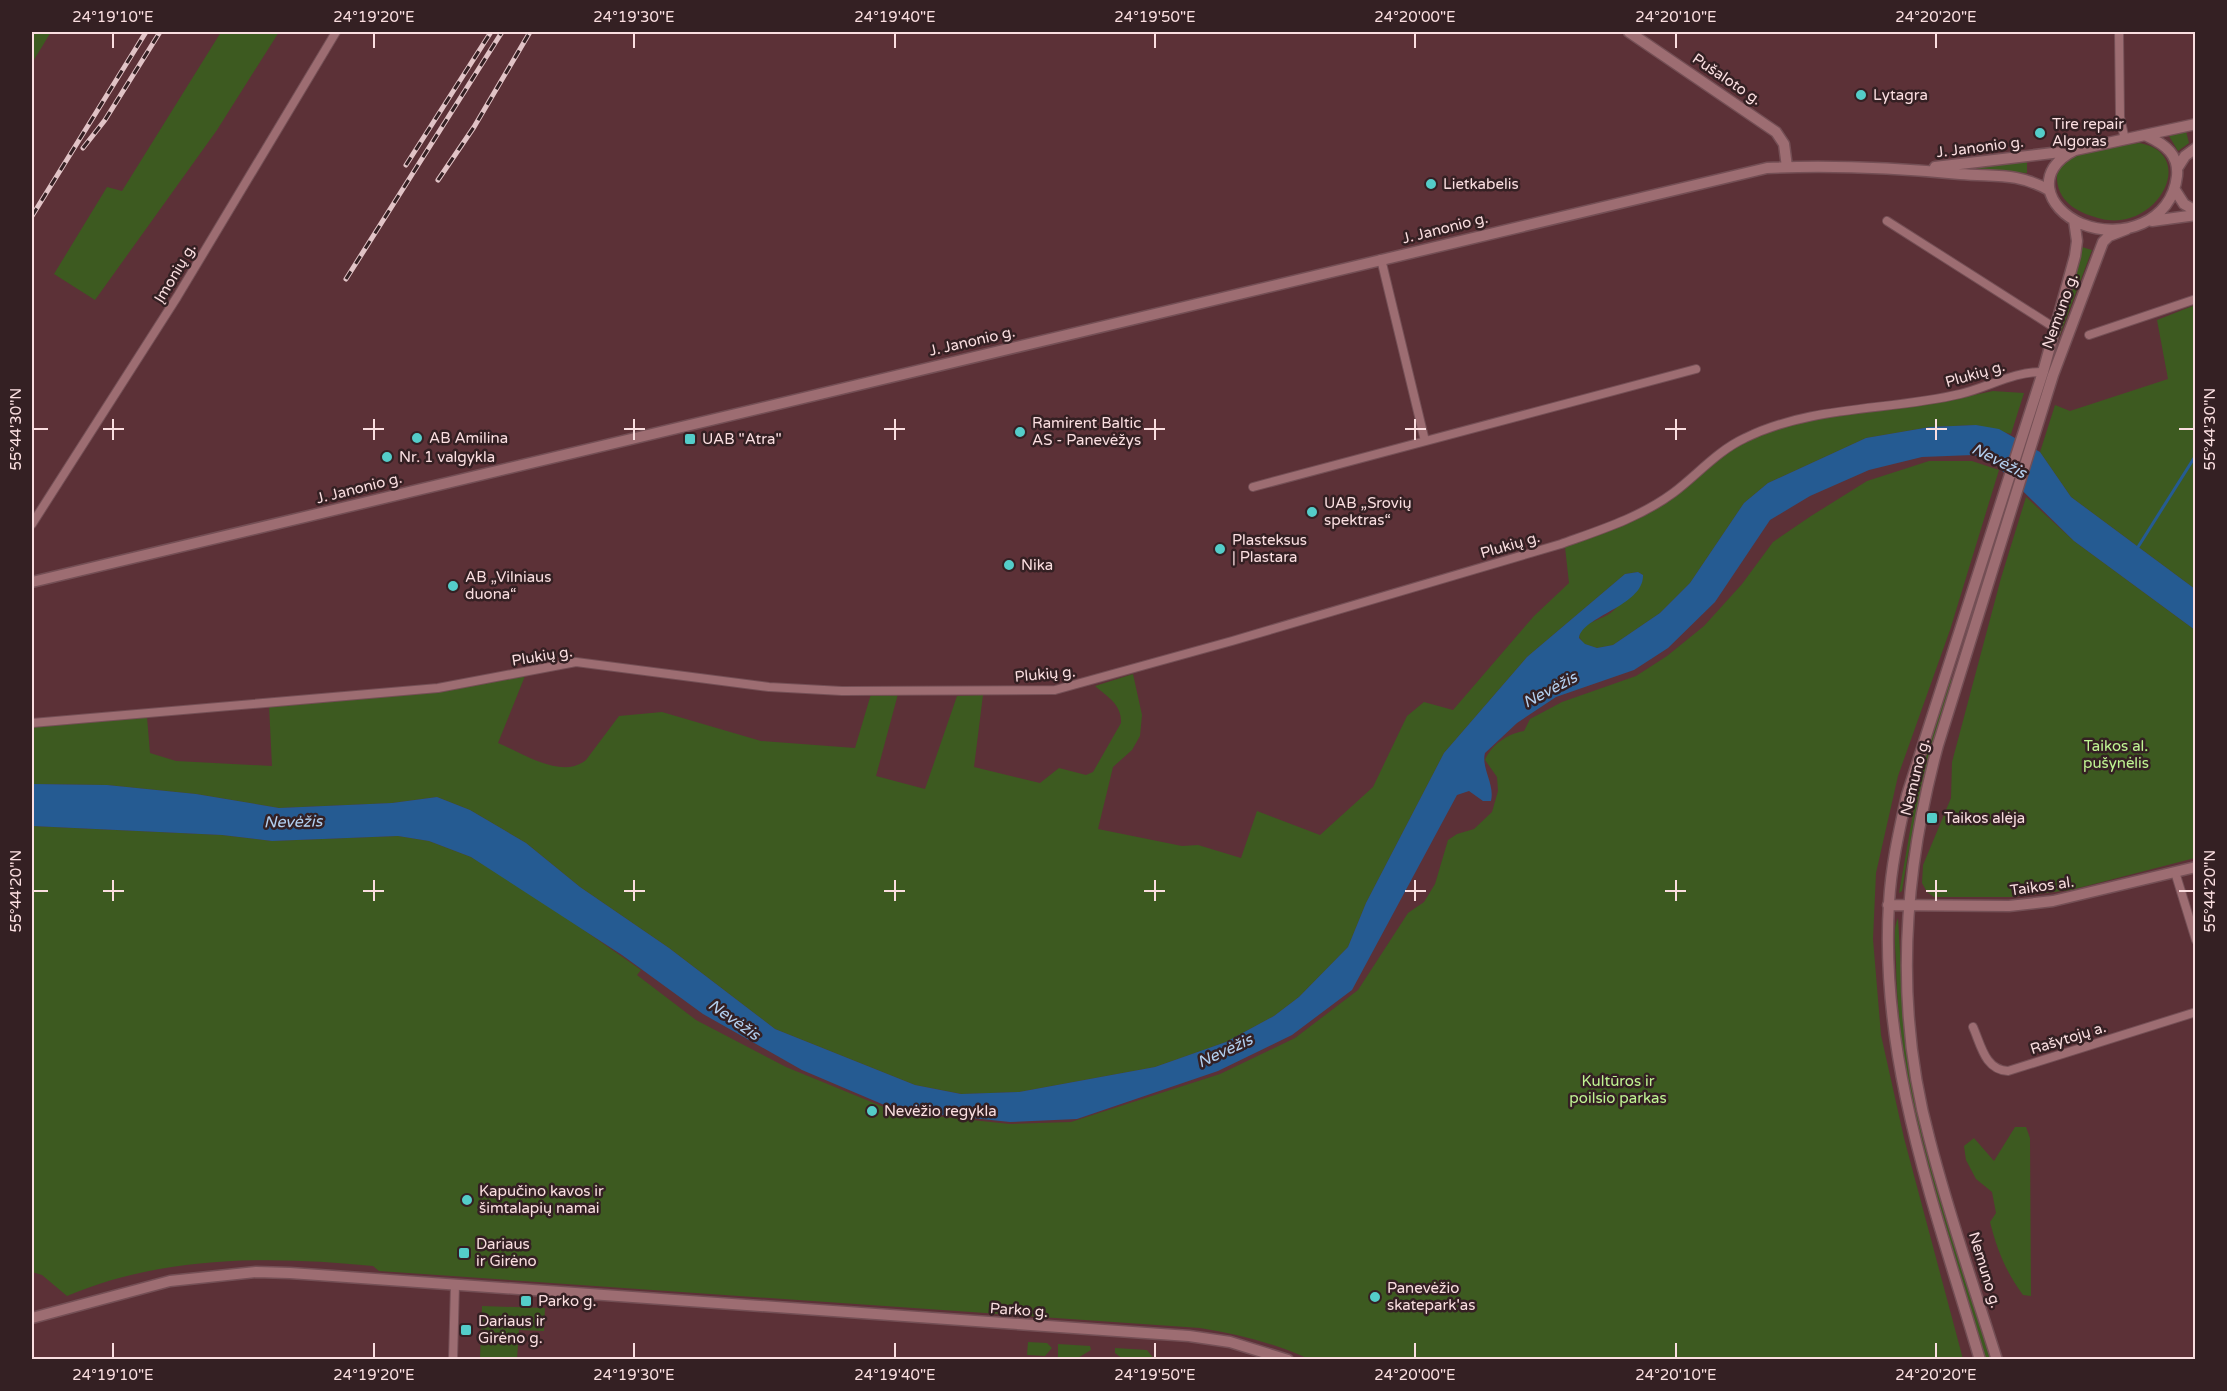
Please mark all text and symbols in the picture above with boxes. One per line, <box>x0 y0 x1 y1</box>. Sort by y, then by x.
text: 24°19'10"E <box>72 8 154 26</box>
text: 24°19'20"E <box>333 8 415 26</box>
text: 24°19'30"E <box>593 8 675 26</box>
text: 24°19'40"E <box>854 8 936 26</box>
text: 24°19'50"E <box>1114 8 1196 26</box>
text: 24°20'00"E <box>1374 8 1456 26</box>
text: 24°20'10"E <box>1635 8 1717 26</box>
text: 24°20'20"E <box>1895 8 1977 26</box>
street label: Pušaloto g. <box>1689 49 1765 109</box>
place label: Lytagra <box>1873 86 1928 104</box>
marker: Lytagra <box>1854 88 1868 102</box>
place label: Tire repair Algoras <box>2052 115 2124 150</box>
marker: Tire repair Algoras <box>2033 126 2047 140</box>
street label: J. Janonio g. <box>1935 133 2025 161</box>
place label: Lietkabelis <box>1443 175 1519 193</box>
marker: Lietkabelis <box>1424 177 1438 191</box>
street label: J. Janonio g. <box>1400 209 1490 247</box>
street label: Įmonių g. <box>150 240 200 306</box>
street label: Nemuno g. <box>2038 271 2082 351</box>
street label: J. Janonio g. <box>927 322 1017 360</box>
street label: Plukių g. <box>1943 357 2007 391</box>
text: 55°44'30"N <box>7 388 25 470</box>
text: 55°44'30"N <box>2201 388 2219 470</box>
place label: Ramirent Baltic AS - Panevėžys <box>1032 414 1141 449</box>
marker: Ramirent Baltic AS - Panevėžys <box>1013 425 1027 439</box>
place label: AB Amilina <box>429 429 508 447</box>
place label: UAB "Atra" <box>702 430 782 448</box>
marker: AB Amilina <box>410 431 424 445</box>
marker: UAB "Atra" <box>683 432 697 446</box>
water label: Nevėžis <box>1968 439 2031 484</box>
place label: Nr. 1 valgykla <box>399 448 495 466</box>
marker: Nr. 1 valgykla <box>380 450 394 464</box>
street label: J. Janonio g. <box>314 469 404 507</box>
place label: UAB „Srovių spektras“ <box>1324 494 1412 529</box>
marker: UAB „Srovių spektras“ <box>1305 505 1319 519</box>
street label: Plukių g. <box>1478 528 1542 562</box>
place label: Plasteksus | Plastara <box>1232 531 1307 566</box>
marker: Plasteksus | Plastara <box>1213 542 1227 556</box>
place label: Nika <box>1021 556 1053 574</box>
marker: Nika <box>1002 558 1016 572</box>
place label: AB „Vilniaus duona“ <box>465 568 551 603</box>
marker: AB „Vilniaus duona“ <box>446 579 460 593</box>
street label: Plukių g. <box>510 642 574 670</box>
street label: Plukių g. <box>1014 662 1076 686</box>
water label: Nevėžis <box>1519 667 1582 713</box>
street label: Nemuno g. <box>1897 737 1933 817</box>
park label: Taikos al. pušynėlis <box>2083 737 2149 772</box>
place label: Taikos alėja <box>1944 809 2025 827</box>
water label: Nevėžis <box>264 811 324 833</box>
marker: Taikos alėja <box>1925 811 1939 825</box>
text: 55°44'20"N <box>7 850 25 932</box>
text: 55°44'20"N <box>2201 850 2219 932</box>
street label: Taikos al. <box>2009 873 2075 899</box>
water label: Nevėžis <box>704 995 765 1046</box>
street label: Rašytojų a. <box>2028 1018 2108 1058</box>
water label: Nevėžis <box>1194 1029 1257 1072</box>
park label: Kultūros ir poilsio parkas <box>1569 1072 1667 1107</box>
place label: Nevėžio regykla <box>884 1102 997 1120</box>
marker: Nevėžio regykla <box>865 1104 879 1118</box>
place label: Kapučino kavos ir šimtalapių namai <box>479 1182 604 1217</box>
marker: Kapučino kavos ir šimtalapių namai <box>460 1193 474 1207</box>
street label: Nemuno g. <box>1965 1230 2005 1310</box>
place label: Dariaus ir Girėno <box>476 1235 537 1270</box>
marker: Dariaus ir Girėno <box>457 1246 471 1260</box>
place label: Panevėžio skatepark'as <box>1387 1279 1475 1314</box>
marker: Panevėžio skatepark'as <box>1368 1290 1382 1304</box>
place label: Parko g. <box>538 1292 596 1310</box>
marker: Parko g. <box>519 1294 533 1308</box>
street label: Parko g. <box>989 1299 1049 1321</box>
place label: Dariaus ir Girėno g. <box>478 1312 545 1347</box>
marker: Dariaus ir Girėno g. <box>459 1323 473 1337</box>
text: 24°19'10"E <box>72 1366 154 1384</box>
text: 24°19'20"E <box>333 1366 415 1384</box>
text: 24°19'30"E <box>593 1366 675 1384</box>
text: 24°19'40"E <box>854 1366 936 1384</box>
text: 24°19'50"E <box>1114 1366 1196 1384</box>
text: 24°20'00"E <box>1374 1366 1456 1384</box>
text: 24°20'10"E <box>1635 1366 1717 1384</box>
text: 24°20'20"E <box>1895 1366 1977 1384</box>

